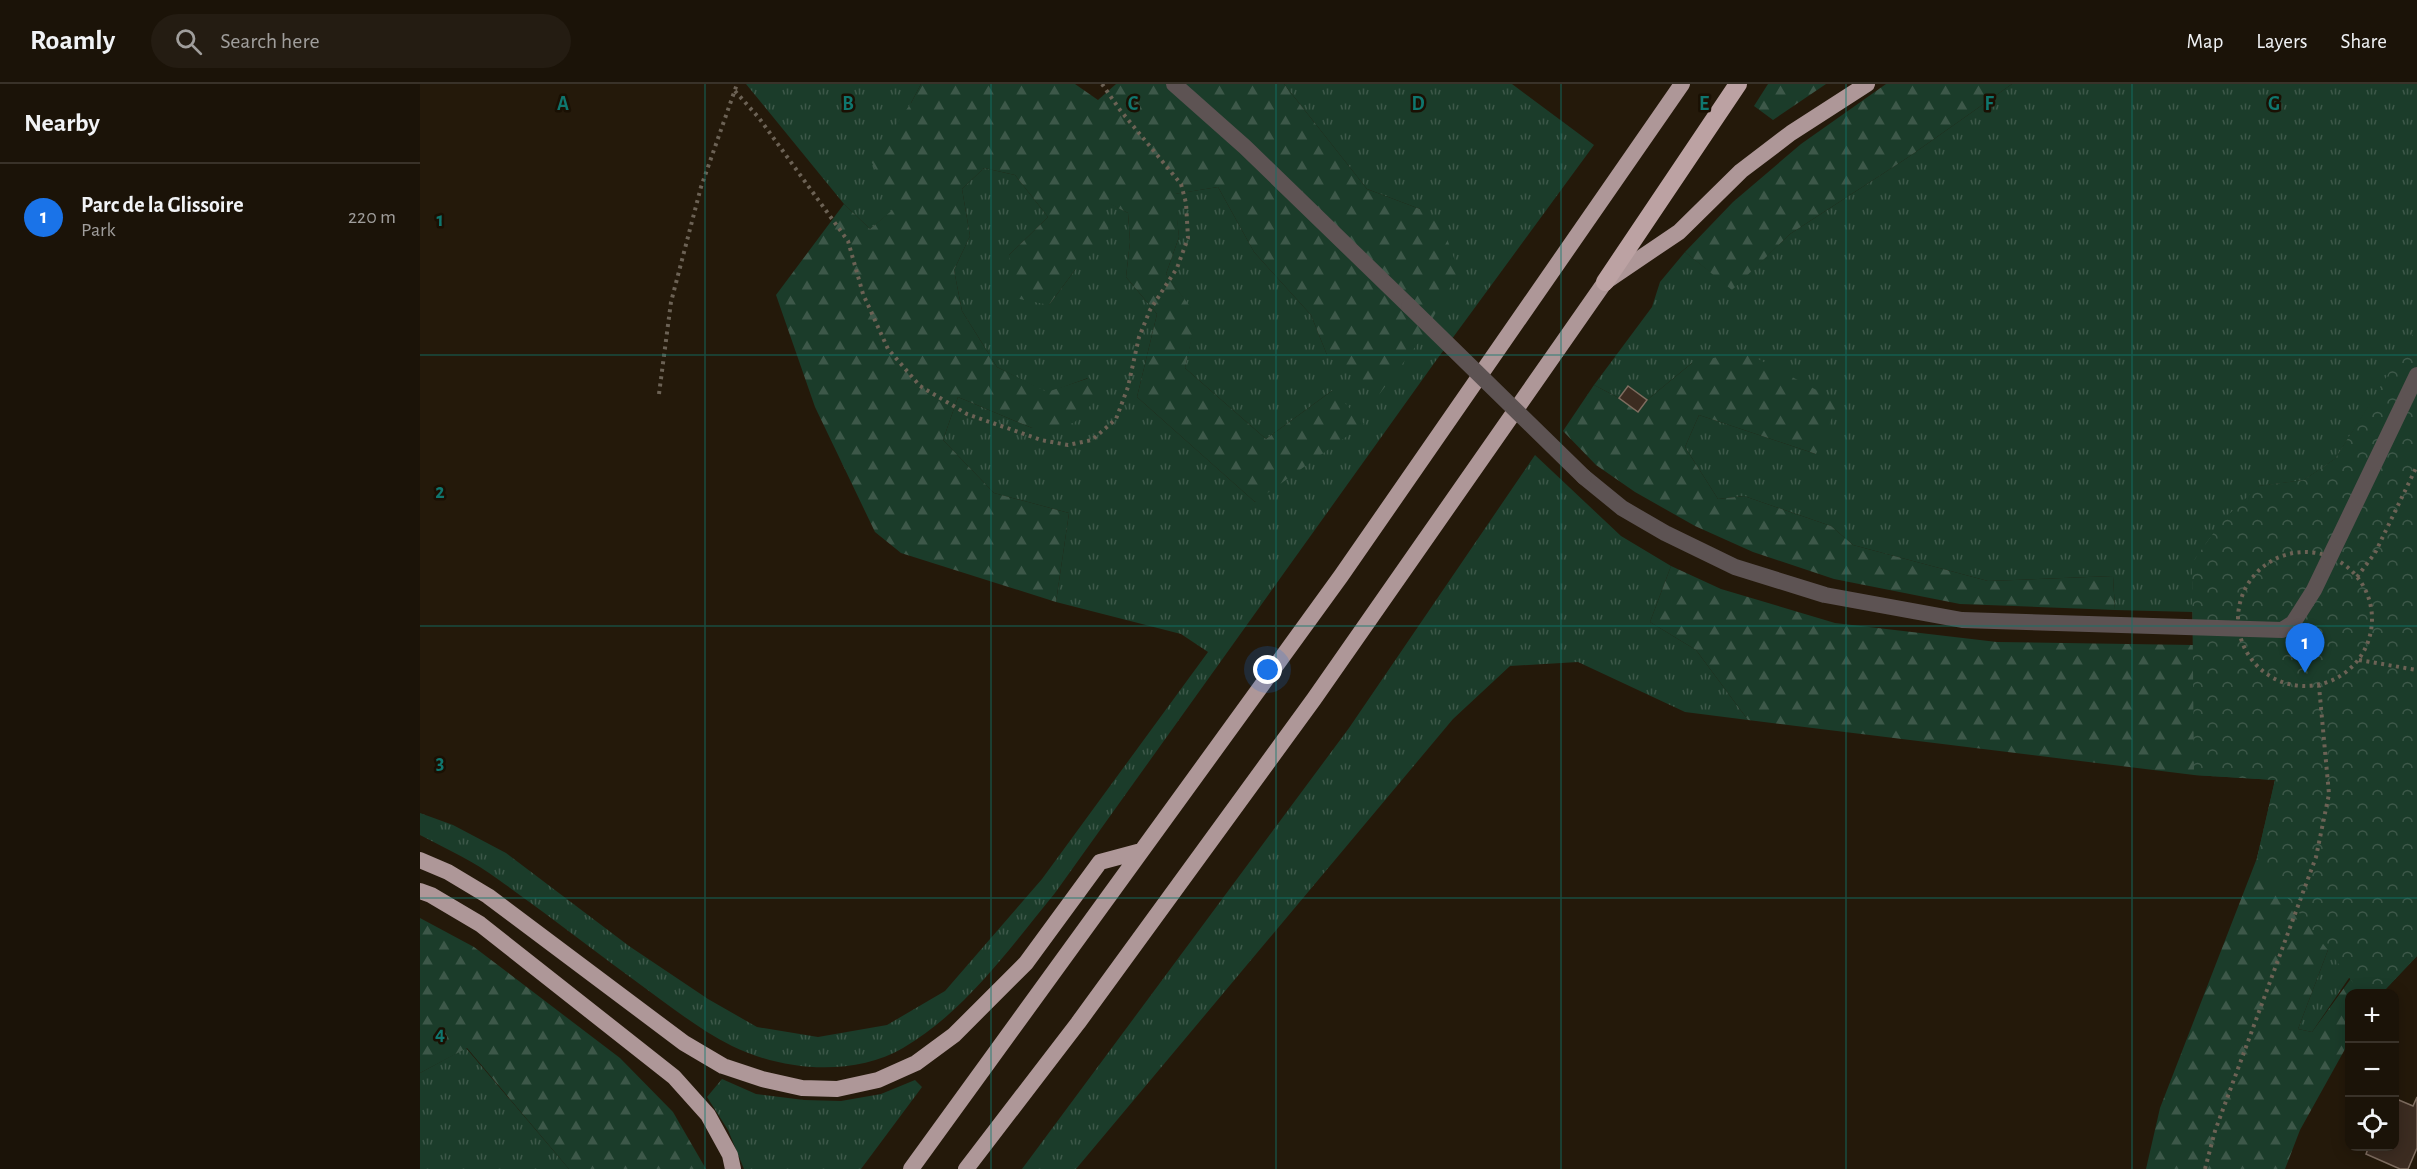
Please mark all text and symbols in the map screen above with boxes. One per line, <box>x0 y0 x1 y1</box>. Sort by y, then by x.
search box <box>151 14 571 68</box>
icon: search <box>172 25 205 58</box>
text: Roamly <box>30 27 115 55</box>
text: Search here <box>220 30 320 52</box>
text: Map <box>2187 31 2223 52</box>
text: Layers <box>2256 31 2307 52</box>
text: Share <box>2340 31 2387 52</box>
text: A <box>557 94 569 114</box>
text: B <box>842 94 854 114</box>
text: C <box>1128 94 1139 114</box>
text: D <box>1411 94 1425 114</box>
text: E <box>1699 94 1709 114</box>
text: F <box>1984 94 1994 114</box>
text: G <box>2268 94 2280 114</box>
text: Nearby <box>24 110 100 136</box>
text: Parc de la Glissoire <box>81 194 244 216</box>
text: 1 <box>40 207 47 227</box>
text: 220 m <box>348 207 396 227</box>
text: 1 <box>436 210 444 230</box>
text: Park <box>81 220 116 240</box>
text: 2 <box>435 482 445 502</box>
pin: 1 <box>2286 624 2324 673</box>
your location <box>1253 655 1282 684</box>
text: 3 <box>436 753 444 773</box>
map controls <box>2345 989 2399 1151</box>
button: + <box>2345 989 2399 1043</box>
text: 4 <box>435 1024 445 1044</box>
button: − <box>2345 1043 2399 1097</box>
button: locate <box>2345 1097 2399 1151</box>

